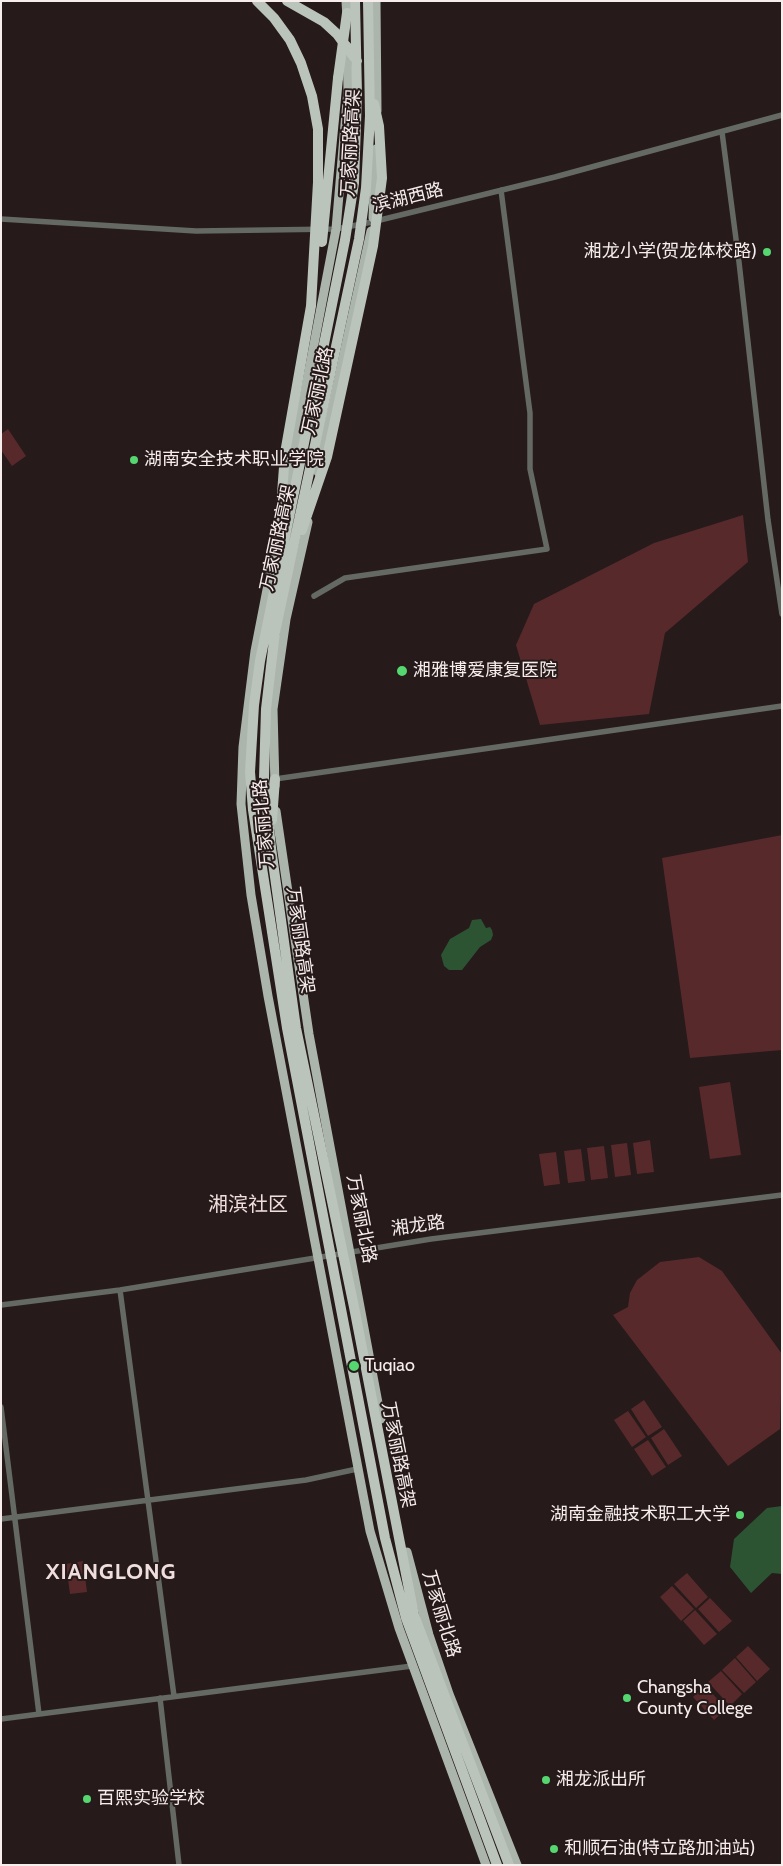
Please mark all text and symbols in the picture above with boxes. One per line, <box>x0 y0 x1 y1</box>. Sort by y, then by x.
street label: 万家丽路高架 <box>337 89 365 197</box>
street label: 滨湖西路 <box>370 179 446 217</box>
place label: 湘龙小学(贺龙体校路) <box>584 241 757 263</box>
marker: 湘龙小学(贺龙体校路) <box>761 246 773 258</box>
street label: 万家丽北路 <box>298 345 338 437</box>
place label: 湖南安全技术职业学院 <box>144 449 324 471</box>
marker: 湖南安全技术职业学院 <box>128 454 140 466</box>
street label: 万家丽路高架 <box>256 483 300 593</box>
place label: 湘雅博爱康复医院 <box>413 660 557 682</box>
marker: 湘雅博爱康复医院 <box>395 664 409 678</box>
street label: 万家丽北路 <box>249 778 279 870</box>
street label: 万家丽路高架 <box>282 885 318 995</box>
street label: 万家丽北路 <box>342 1173 380 1265</box>
district label: 湘滨社区 <box>208 1193 288 1217</box>
street label: 湘龙路 <box>390 1212 446 1240</box>
place label: Tuqiao <box>365 1355 415 1377</box>
marker: Tuqiao <box>347 1359 361 1373</box>
street label: 万家丽路高架 <box>377 1400 419 1510</box>
place label: 湖南金融技术职工大学 <box>550 1504 730 1526</box>
marker: 湖南金融技术职工大学 <box>734 1509 746 1521</box>
district label: XIANGLONG <box>45 1560 177 1586</box>
street label: 万家丽北路 <box>418 1568 464 1660</box>
place label: Changsha County College <box>637 1677 753 1720</box>
marker: Changsha County College <box>621 1692 633 1704</box>
place label: 湘龙派出所 <box>556 1769 646 1791</box>
marker: 湘龙派出所 <box>540 1774 552 1786</box>
place label: 百熙实验学校 <box>97 1788 205 1810</box>
marker: 百熙实验学校 <box>81 1793 93 1805</box>
place label: 和顺石油(特立路加油站) <box>564 1838 755 1860</box>
marker: 和顺石油(特立路加油站) <box>548 1843 560 1855</box>

